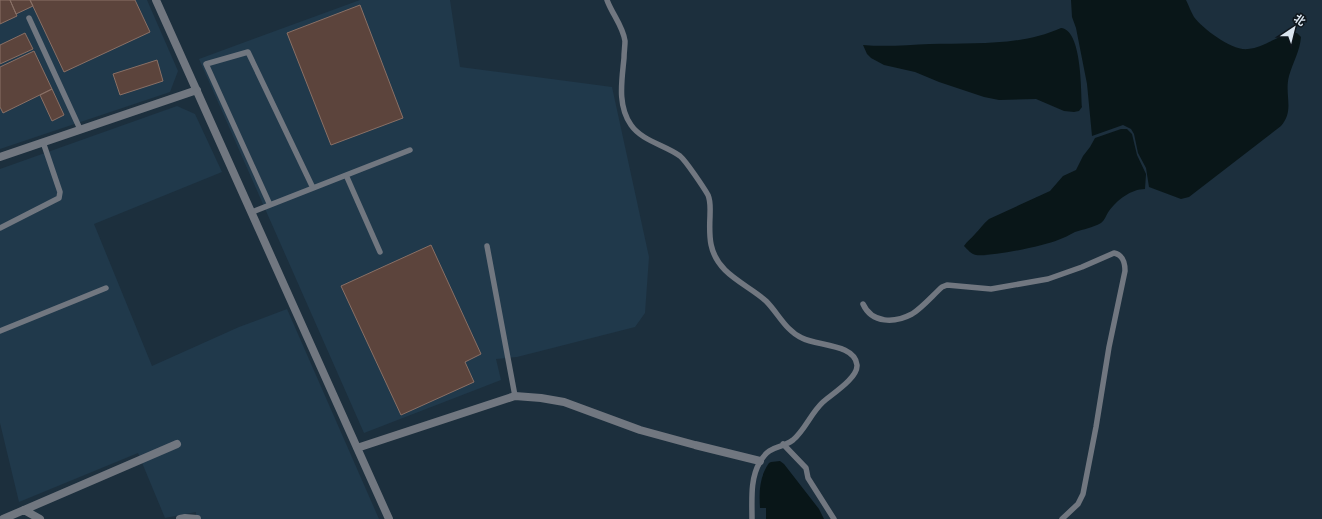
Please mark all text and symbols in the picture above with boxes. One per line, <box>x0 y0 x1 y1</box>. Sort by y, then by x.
north arrow <box>1274 8 1314 48</box>
text: 北 <box>1291 11 1308 29</box>

